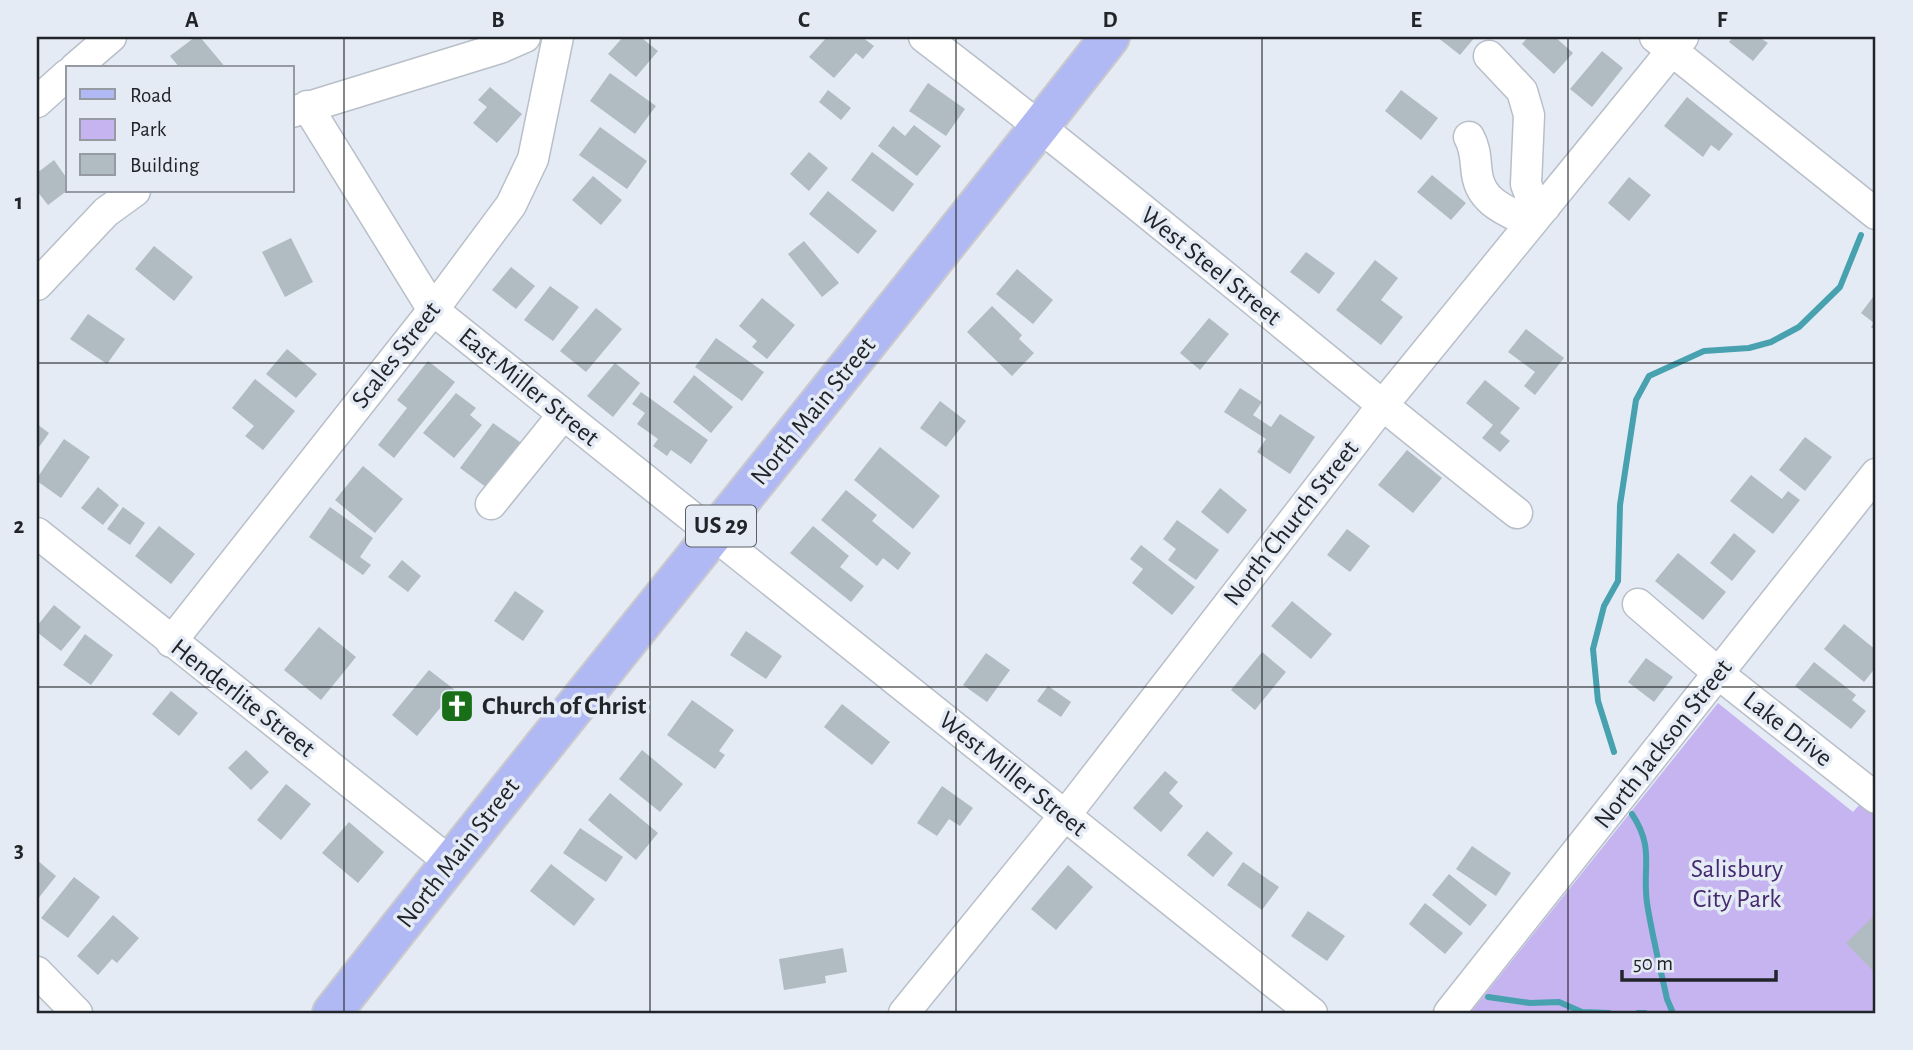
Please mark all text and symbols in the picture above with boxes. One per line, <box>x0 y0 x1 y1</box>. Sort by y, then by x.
text: A <box>185 9 199 32</box>
text: B <box>491 9 505 32</box>
text: C <box>798 9 810 32</box>
text: D <box>1102 9 1118 32</box>
text: E <box>1410 9 1422 32</box>
text: F <box>1717 9 1728 32</box>
legend <box>66 66 294 192</box>
text: Road <box>130 85 172 106</box>
text: Park <box>130 119 167 140</box>
text: Building <box>130 155 200 176</box>
text: 1 <box>15 191 23 214</box>
street label: West Steel Street <box>1136 202 1286 330</box>
street label: Scales Street <box>347 297 445 413</box>
street label: East Miller Street <box>454 323 604 451</box>
street label: North Main Street <box>746 332 880 490</box>
street label: North Church Street <box>1219 436 1363 610</box>
road number: US 29 <box>686 505 756 546</box>
text: 2 <box>14 515 25 538</box>
street label: Henderlite Street <box>166 634 320 762</box>
street label: North Jackson Street <box>1589 655 1737 833</box>
church icon: Church of Christ <box>438 687 476 725</box>
street label: Lake Drive <box>1739 687 1837 771</box>
place label: Church of Christ <box>482 693 646 719</box>
street label: West Miller Street <box>934 707 1092 841</box>
street label: North Main Street <box>392 773 524 933</box>
text: 3 <box>14 839 24 862</box>
park label: Salisbury City Park <box>1691 856 1783 912</box>
scale bar <box>1622 938 1776 982</box>
text: 50 m <box>1633 953 1673 974</box>

